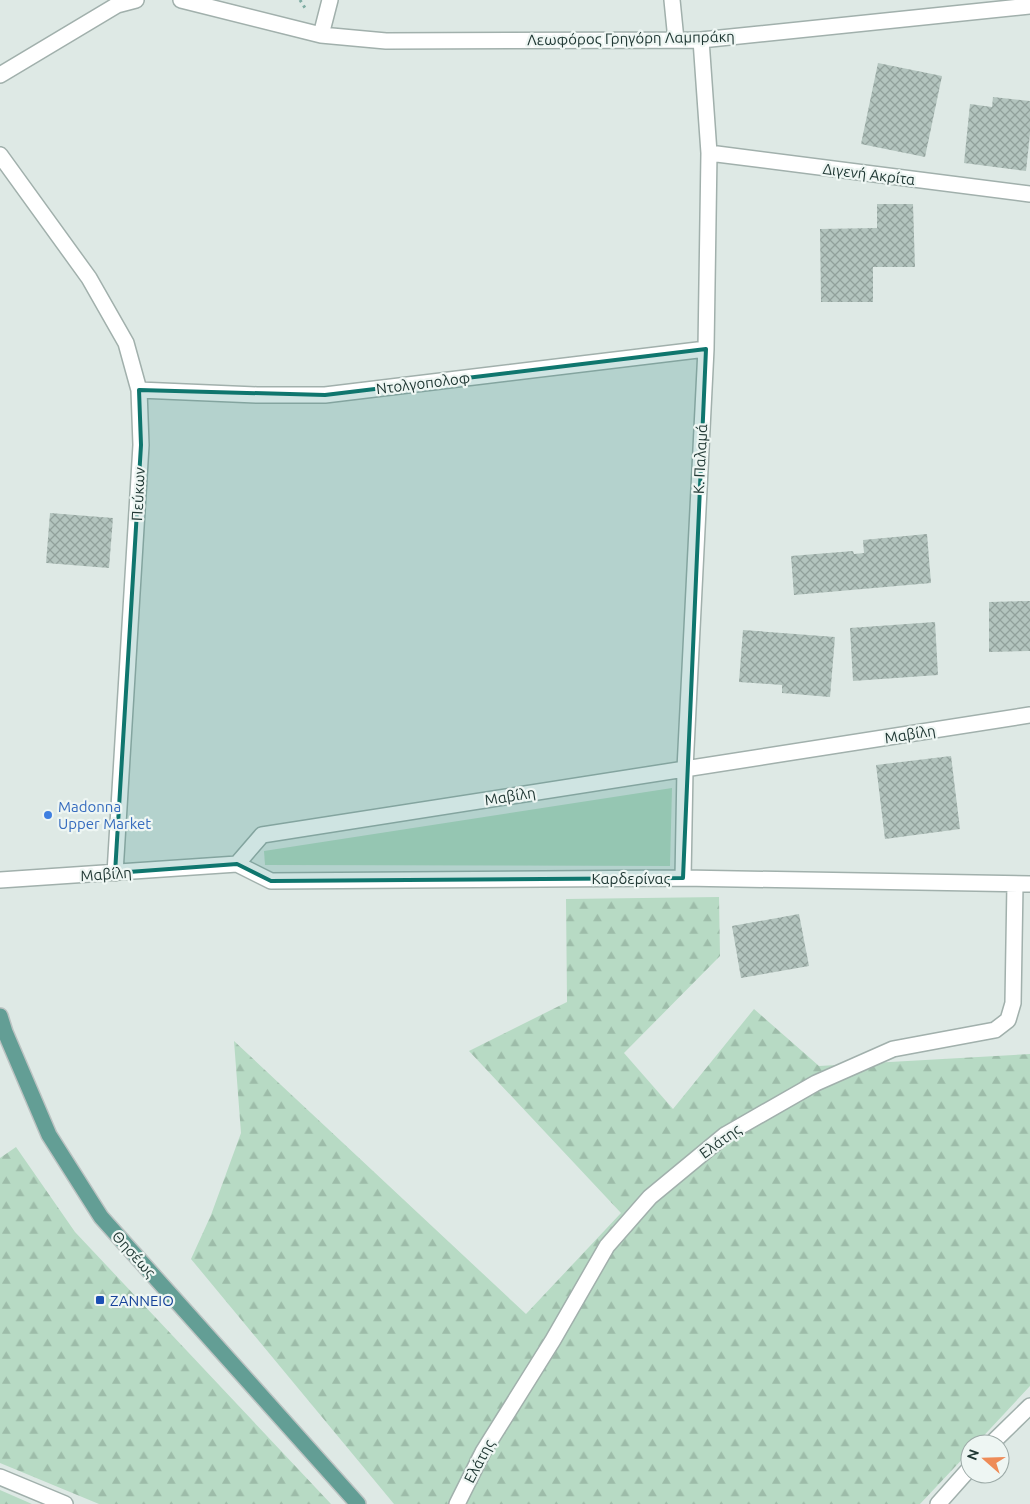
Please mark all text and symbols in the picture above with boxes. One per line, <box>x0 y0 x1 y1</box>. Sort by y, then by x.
street label: Λεωφόρος Γρηγόρη Λαμπράκη <box>527 28 735 48</box>
street label: Διγενή Ακρίτα <box>822 160 916 188</box>
street label: Ντολγοπολοφ <box>375 369 471 397</box>
street label: Κ. Παλαμά <box>690 423 710 495</box>
street label: Πεύκων <box>128 467 148 521</box>
street label: Μαβίλη <box>883 722 937 746</box>
street label: Μαβίλη <box>483 784 537 808</box>
place label: Madonna Upper Market <box>58 798 151 832</box>
marker: Madonna Upper Market <box>42 809 54 821</box>
street label: Μαβίλη <box>80 864 132 884</box>
street label: Καρδερίνας <box>592 870 671 887</box>
street label: Ελάτης <box>696 1120 744 1162</box>
street label: Θησέως <box>109 1227 159 1281</box>
place label: ΖΑΝΝΕΙΟ <box>110 1292 174 1309</box>
marker: ΖΑΝΝΕΙΟ <box>94 1294 106 1306</box>
north arrow <box>960 1434 1010 1484</box>
street label: Ελάτης <box>461 1436 498 1486</box>
text: N <box>963 1447 982 1462</box>

